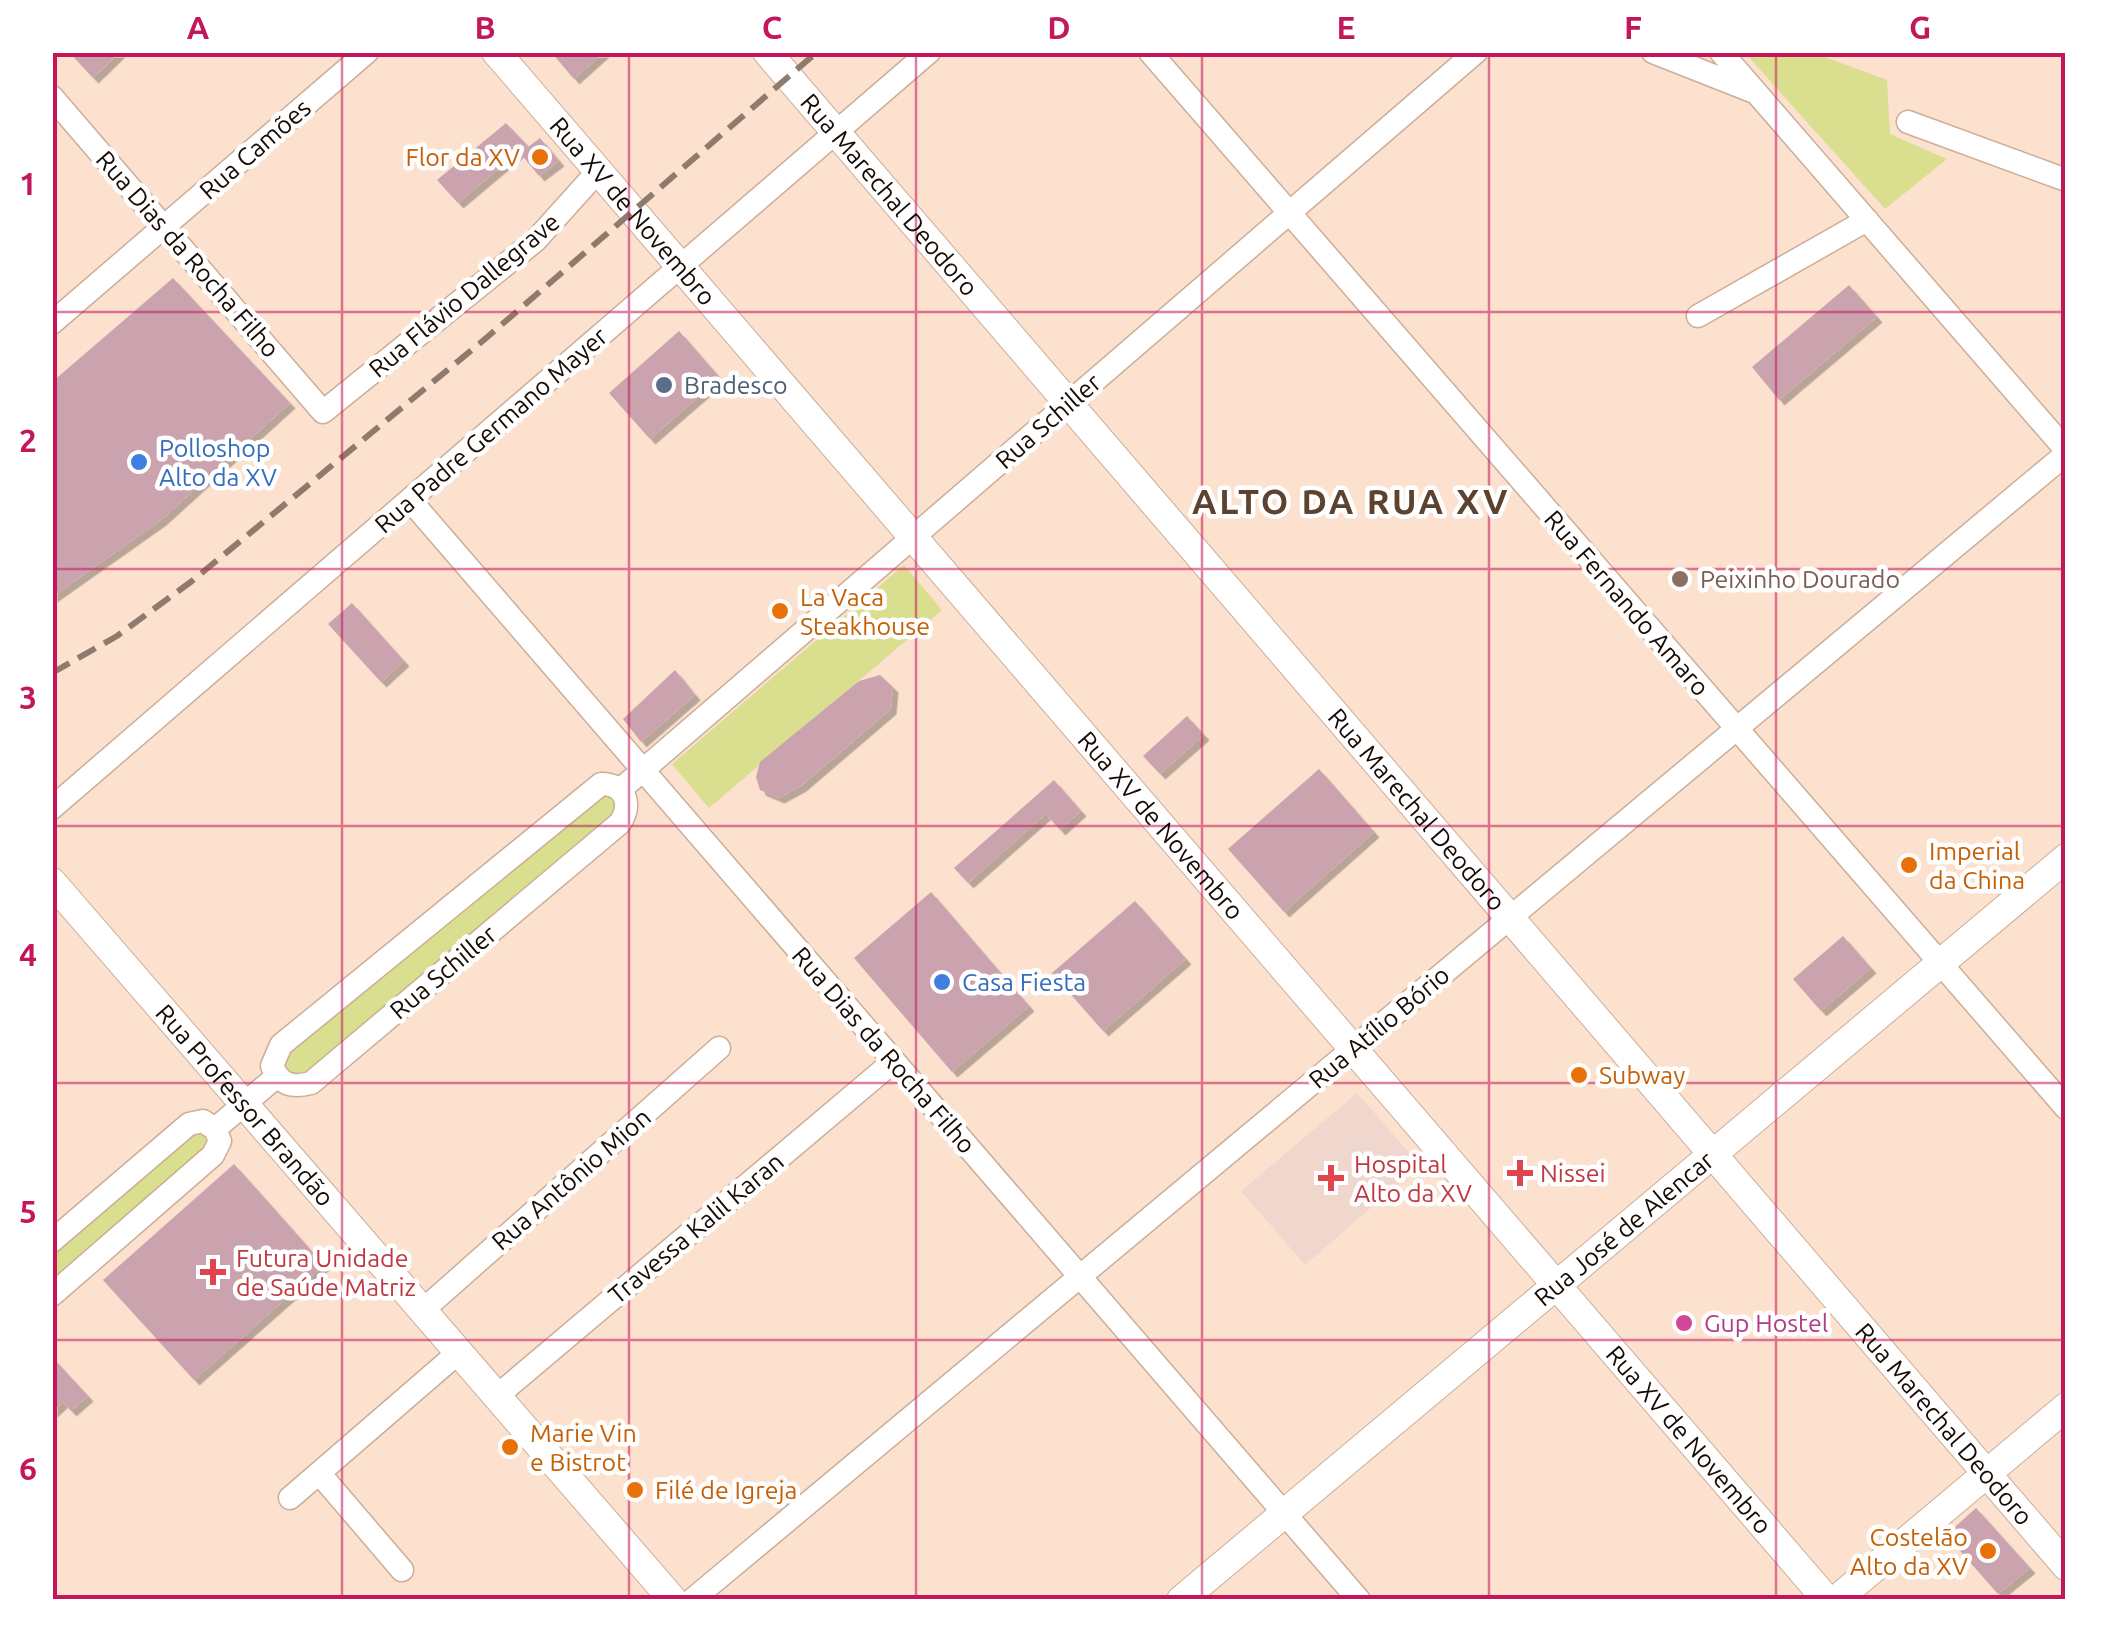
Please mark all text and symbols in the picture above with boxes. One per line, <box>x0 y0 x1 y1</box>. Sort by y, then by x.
text: A <box>187 9 210 45</box>
text: B <box>474 9 496 45</box>
text: C <box>762 9 782 45</box>
text: D <box>1047 9 1071 45</box>
text: E <box>1336 9 1356 45</box>
text: F <box>1624 9 1642 45</box>
text: G <box>1909 9 1931 45</box>
street label: Rua Marechal Deodoro <box>795 88 984 301</box>
street label: Rua Camões <box>194 93 316 205</box>
street label: Rua XV de Novembro <box>544 112 721 311</box>
place label: Flor da XV <box>406 143 520 171</box>
street label: Rua Dias da Rocha Filho <box>91 145 285 363</box>
marker: Flor da XV <box>529 146 551 168</box>
text: 1 <box>19 165 37 201</box>
street label: Rua Flávio Dallegrave <box>363 207 565 383</box>
street label: Rua Padre Germano Mayer <box>369 321 613 538</box>
street label: Rua Schiller <box>990 367 1107 474</box>
place label: Bradesco <box>684 371 788 399</box>
marker: Bradesco <box>653 374 675 396</box>
text: 2 <box>19 422 37 458</box>
place label: Polloshop Alto da XV <box>159 434 277 491</box>
marker: Polloshop Alto da XV <box>128 451 150 473</box>
district label: ALTO DA RUA XV <box>1192 481 1510 521</box>
street label: Rua Fernando Amaro <box>1539 505 1715 701</box>
place label: Peixinho Dourado <box>1700 565 1900 593</box>
marker: Peixinho Dourado <box>1669 568 1691 590</box>
place label: La Vaca Steakhouse <box>800 583 930 640</box>
marker: La Vaca Steakhouse <box>769 600 791 622</box>
text: 3 <box>19 679 37 715</box>
street label: Rua Marechal Deodoro <box>1323 703 1511 916</box>
street label: Rua XV de Novembro <box>1073 726 1249 925</box>
place label: Imperial da China <box>1929 837 2025 894</box>
marker: Imperial da China <box>1898 854 1920 876</box>
street label: Rua Schiller <box>384 919 502 1024</box>
text: 4 <box>19 936 37 972</box>
street label: Rua Dias da Rocha Filho <box>787 941 981 1159</box>
street label: Rua Atílio Bório <box>1303 960 1455 1094</box>
place label: Casa Fiesta <box>962 968 1086 996</box>
marker: Casa Fiesta <box>931 971 953 993</box>
street label: Rua Professor Brandão <box>150 999 340 1211</box>
place label: Subway <box>1599 1061 1685 1089</box>
marker: Subway <box>1568 1064 1590 1086</box>
street label: Rua Antônio Mion <box>486 1103 656 1255</box>
street label: Rua José de Alencar <box>1529 1145 1719 1312</box>
street label: Travessa Kalil Karan <box>603 1147 789 1309</box>
place label: Hospital Alto da XV <box>1354 1150 1472 1207</box>
place label: Nissei <box>1540 1159 1606 1187</box>
marker: Nissei <box>1509 1162 1531 1184</box>
marker: Hospital Alto da XV <box>1318 1165 1344 1191</box>
text: 5 <box>19 1193 37 1229</box>
place label: Futura Unidade de Saúde Matriz <box>236 1244 416 1301</box>
marker: Futura Unidade de Saúde Matriz <box>200 1259 226 1285</box>
place label: Gup Hostel <box>1704 1309 1828 1337</box>
marker: Gup Hostel <box>1673 1312 1695 1334</box>
street label: Rua Marechal Deodoro <box>1850 1318 2039 1531</box>
street label: Rua XV de Novembro <box>1601 1340 1778 1539</box>
place label: Marie Vin e Bistrot <box>530 1419 637 1476</box>
marker: Marie Vin e Bistrot <box>499 1436 521 1458</box>
text: 6 <box>19 1450 37 1486</box>
place label: Filé de Igreja <box>655 1476 797 1504</box>
marker: Filé de Igreja <box>624 1479 646 1501</box>
place label: Costelão Alto da XV <box>1850 1523 1968 1580</box>
marker: Costelão Alto da XV <box>1977 1540 1999 1562</box>

